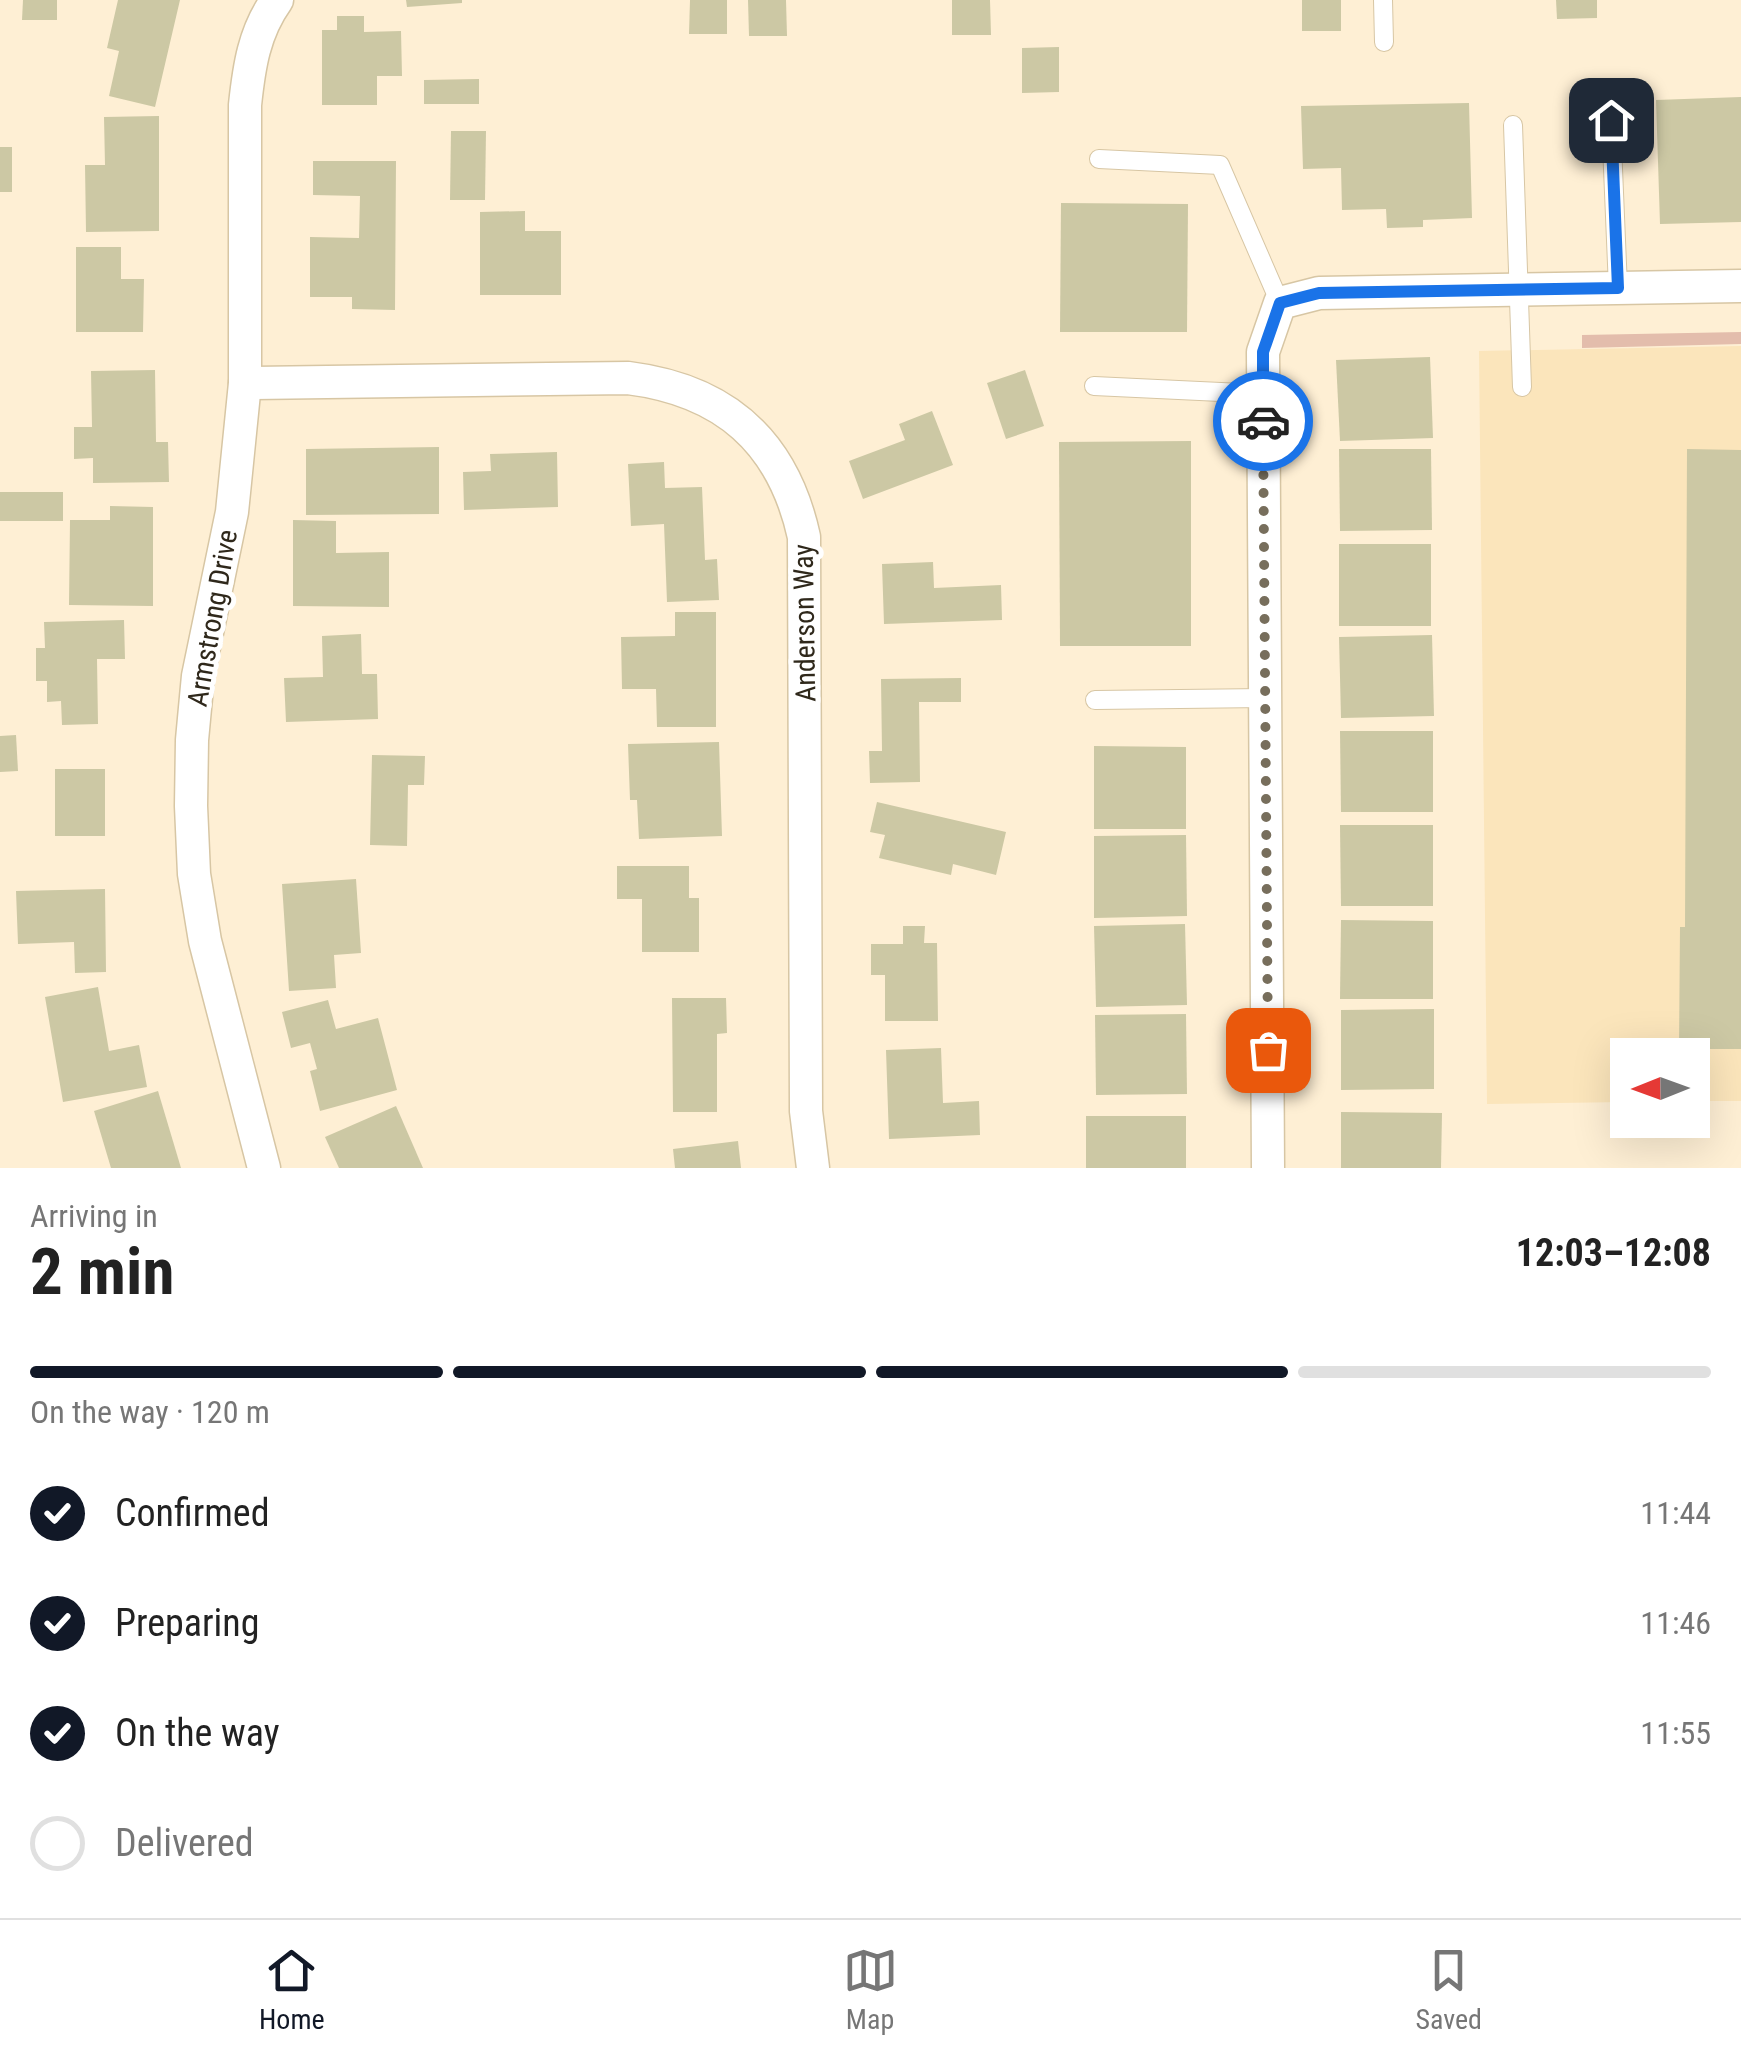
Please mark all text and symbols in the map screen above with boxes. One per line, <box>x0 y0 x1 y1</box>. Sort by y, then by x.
pin <box>1569 78 1654 163</box>
icon: home <box>1584 93 1639 148</box>
courier <box>1213 371 1313 471</box>
icon: car <box>1236 394 1291 449</box>
street label: Armstrong Drive <box>181 527 244 709</box>
street label: Anderson Way <box>787 543 822 702</box>
pin <box>1226 1008 1311 1093</box>
icon: bag <box>1241 1023 1296 1078</box>
north arrow <box>1610 1038 1710 1138</box>
map controls <box>1610 1038 1710 1138</box>
text: Arriving in <box>30 1197 158 1235</box>
text: 12:03–12:08 <box>1516 1231 1711 1275</box>
text: 2 min <box>30 1234 174 1310</box>
text: On the way · 120 m <box>30 1393 270 1431</box>
icon: check <box>30 1486 85 1541</box>
text: Confirmed <box>115 1491 270 1535</box>
text: 11:44 <box>1640 1494 1711 1532</box>
icon: check <box>30 1596 85 1651</box>
text: Preparing <box>115 1601 260 1645</box>
text: 11:46 <box>1640 1604 1711 1642</box>
icon: check <box>30 1706 85 1761</box>
text: On the way <box>115 1711 280 1755</box>
text: 11:55 <box>1640 1714 1711 1752</box>
text: Delivered <box>115 1821 254 1865</box>
tab: Home <box>259 1943 325 2036</box>
tab: Map <box>843 1943 898 2036</box>
tab: Saved <box>1415 1943 1482 2036</box>

